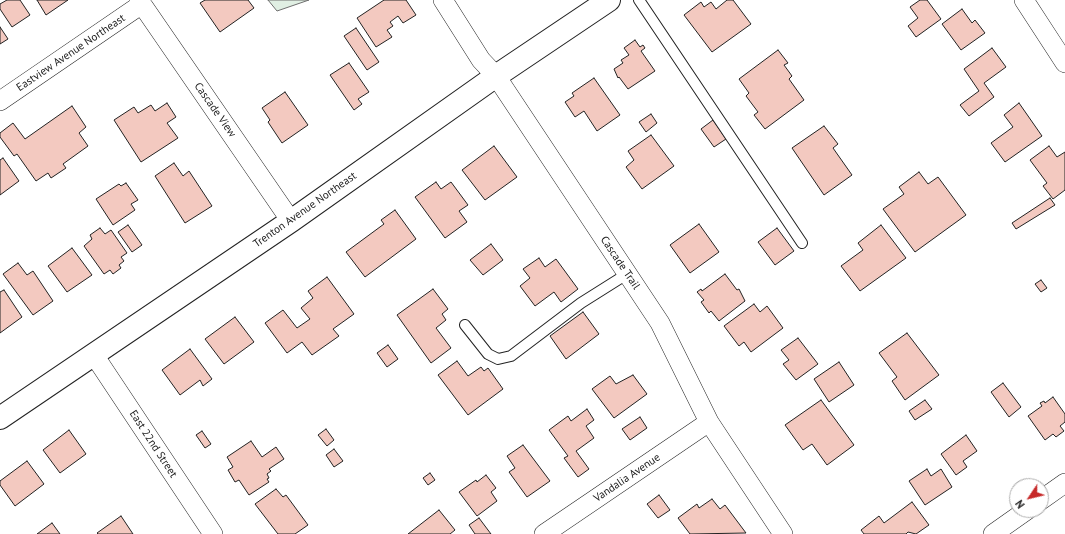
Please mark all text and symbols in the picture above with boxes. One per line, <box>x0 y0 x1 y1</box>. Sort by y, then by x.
street label: Eastview Avenue Northeast <box>14 12 128 94</box>
street label: Cascade View <box>191 80 239 140</box>
street label: Trenton Avenue Northeast <box>251 169 359 251</box>
street label: Cascade Trail <box>597 234 643 292</box>
street label: East 22nd Street <box>126 408 180 480</box>
street label: Vandalia Avenue <box>591 451 663 505</box>
north arrow <box>1009 478 1049 518</box>
text: N <box>1012 497 1028 511</box>

